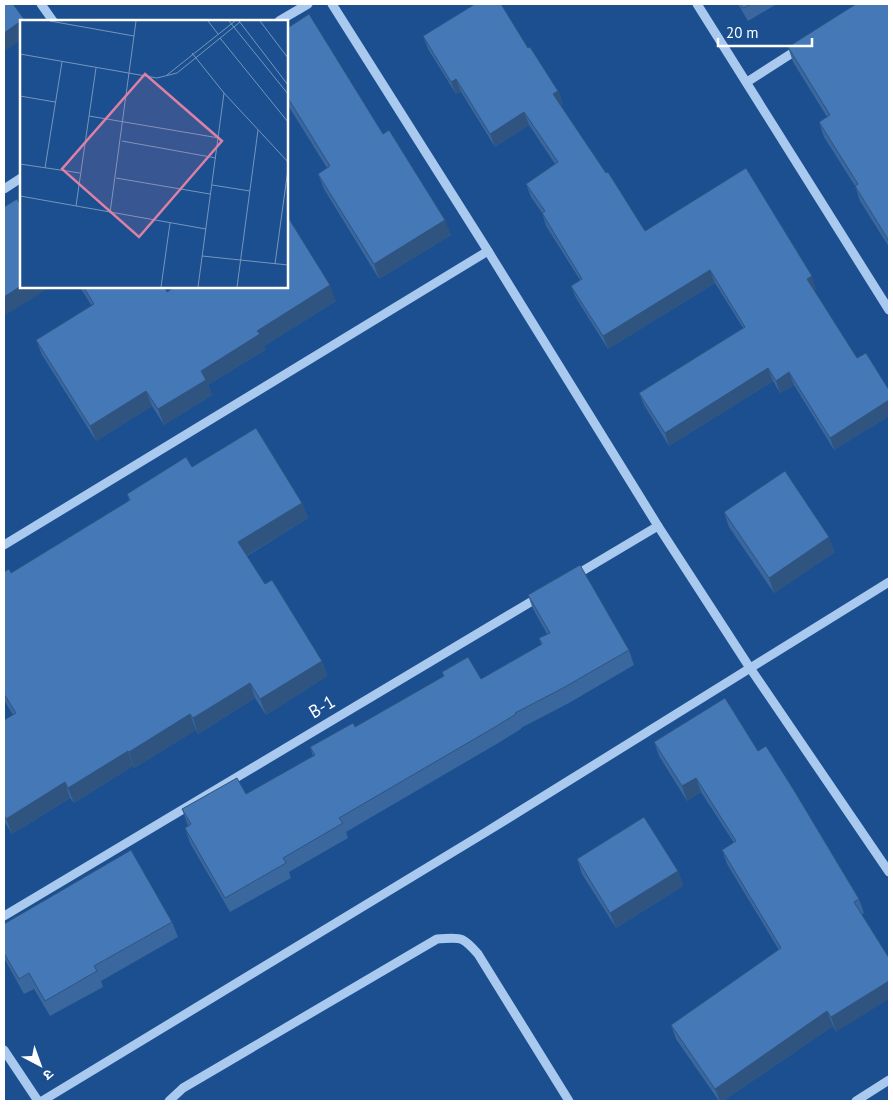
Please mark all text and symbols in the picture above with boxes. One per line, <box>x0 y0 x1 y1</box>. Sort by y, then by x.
scale bar <box>718 15 812 47</box>
inset map <box>20 20 288 288</box>
text: 20 m <box>726 23 759 42</box>
street label: B-1 <box>304 690 339 723</box>
north arrow <box>15 1040 65 1090</box>
text: उ <box>39 1065 58 1085</box>

